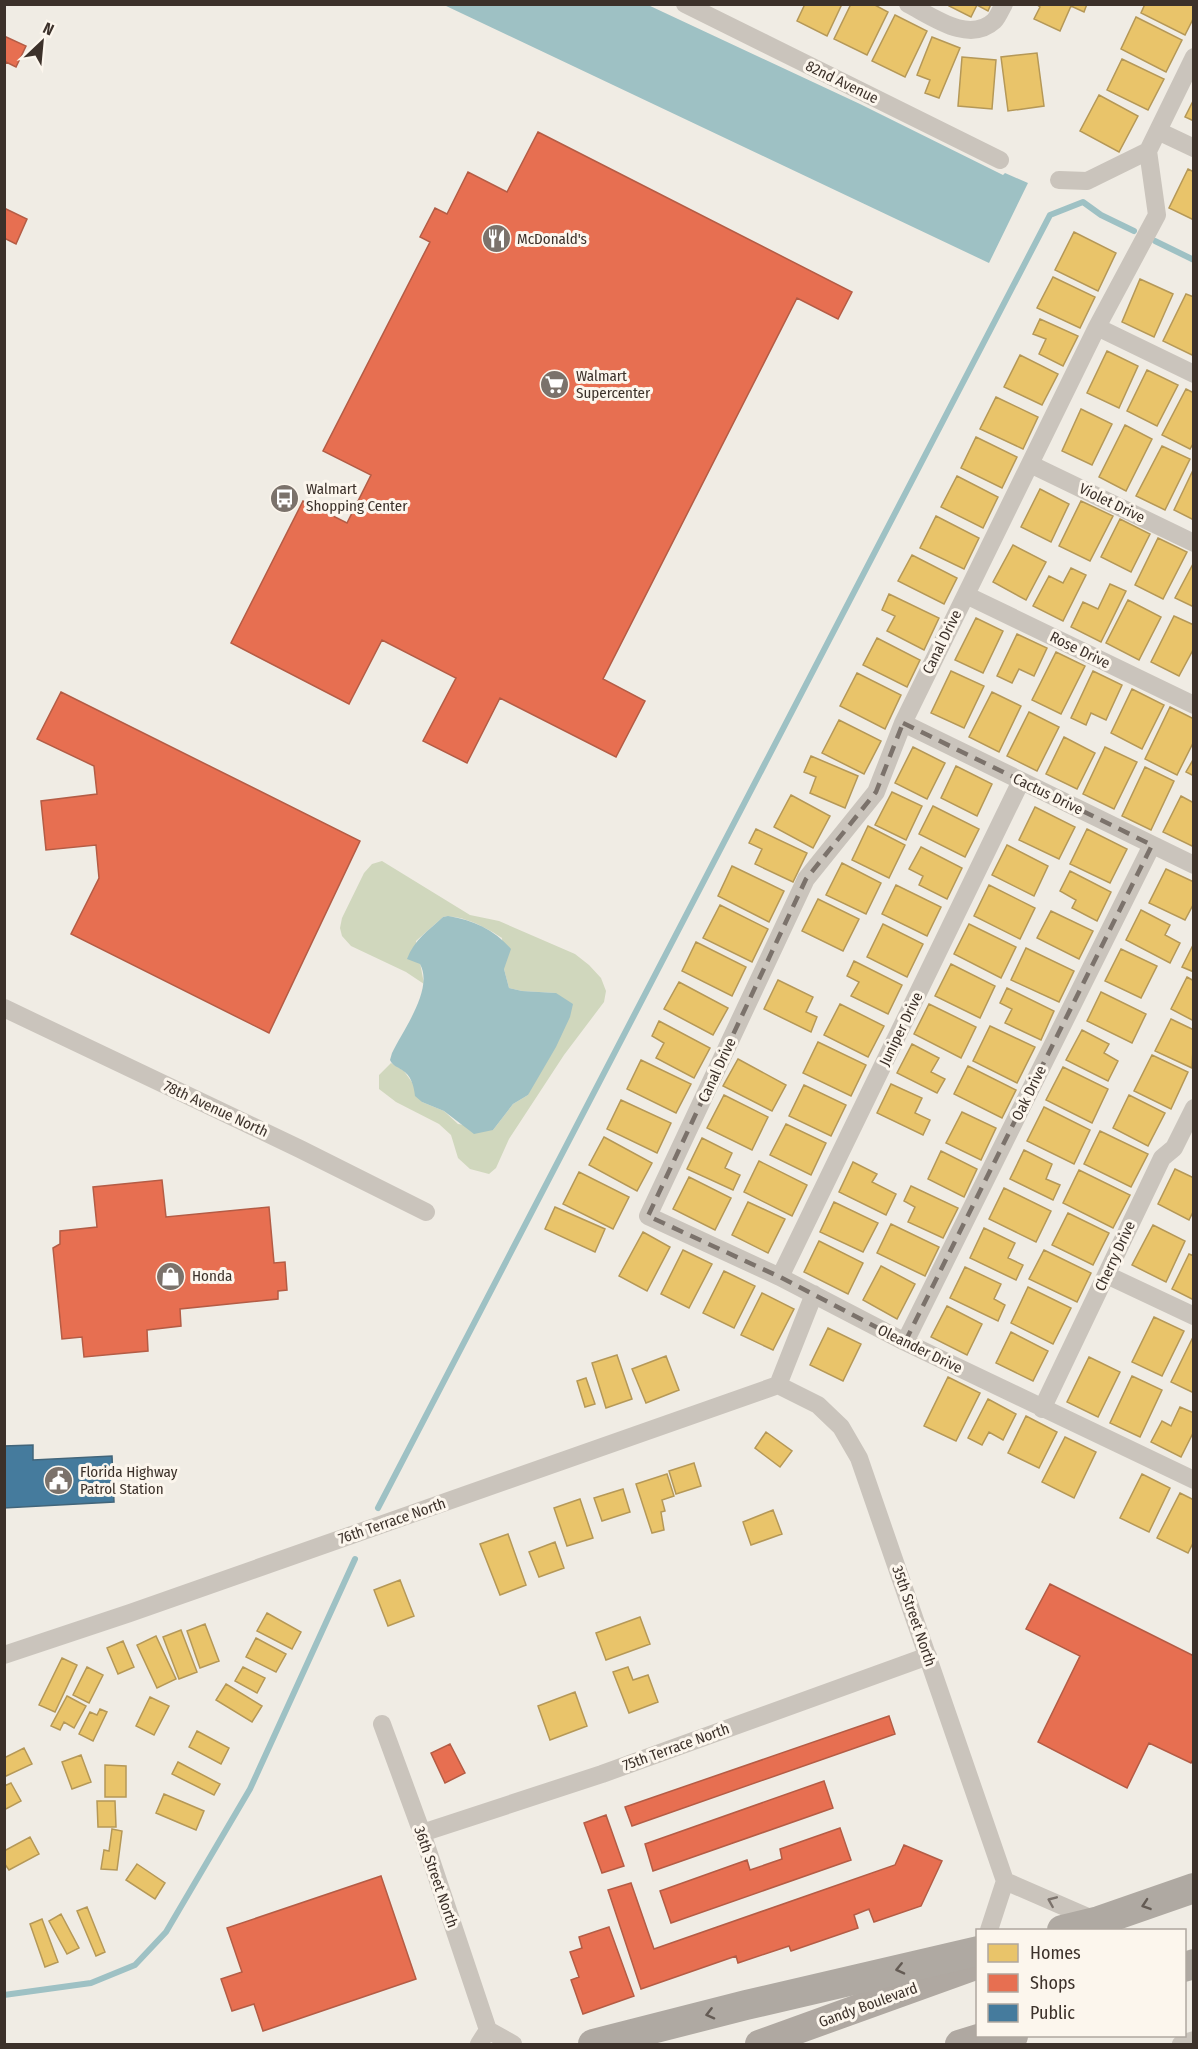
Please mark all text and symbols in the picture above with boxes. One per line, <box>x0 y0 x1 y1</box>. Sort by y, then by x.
north arrow <box>12 12 72 72</box>
text: N <box>40 18 57 40</box>
street label: 82nd Avenue <box>803 57 881 107</box>
restaurant icon: McDonald's <box>480 223 512 255</box>
place label: McDonald's <box>517 230 587 248</box>
place label: Walmart Supercenter <box>576 367 651 402</box>
supermarket icon: Walmart Supercenter <box>539 369 571 401</box>
street label: Violet Drive <box>1076 479 1148 527</box>
place label: Walmart Shopping Center <box>306 480 408 515</box>
bus stop icon: Walmart Shopping Center <box>269 482 301 514</box>
street label: Canal Drive <box>919 607 965 677</box>
street label: Rose Drive <box>1047 628 1113 672</box>
street label: Cactus Drive <box>1010 769 1086 819</box>
street label: Juniper Drive <box>875 989 927 1069</box>
street label: Canal Drive <box>694 1035 740 1105</box>
street label: Oak Drive <box>1008 1063 1050 1123</box>
street label: 78th Avenue North <box>161 1077 271 1141</box>
street label: Cherry Drive <box>1091 1218 1139 1294</box>
shop icon: Honda <box>155 1260 187 1292</box>
place label: Honda <box>192 1267 232 1285</box>
street label: Oleander Drive <box>875 1321 965 1377</box>
place label: Florida Highway Patrol Station <box>80 1463 178 1498</box>
public building icon: Florida Highway Patrol Station <box>43 1465 75 1497</box>
street label: 76th Terrace North <box>336 1494 448 1548</box>
street label: 35th Street North <box>888 1563 940 1669</box>
street label: 75th Terrace North <box>620 1719 732 1775</box>
street label: 36th Street North <box>410 1824 462 1930</box>
one-way arrow <box>1047 1896 1058 1908</box>
one-way arrow <box>1141 1897 1152 1910</box>
legend <box>976 1929 1186 2037</box>
text: Homes <box>1030 1942 1081 1964</box>
one-way arrow <box>895 1962 905 1975</box>
text: Shops <box>1030 1972 1075 1994</box>
street label: Gandy Boulevard <box>816 1979 920 2031</box>
text: Public <box>1030 2002 1075 2024</box>
one-way arrow <box>706 2007 716 2020</box>

